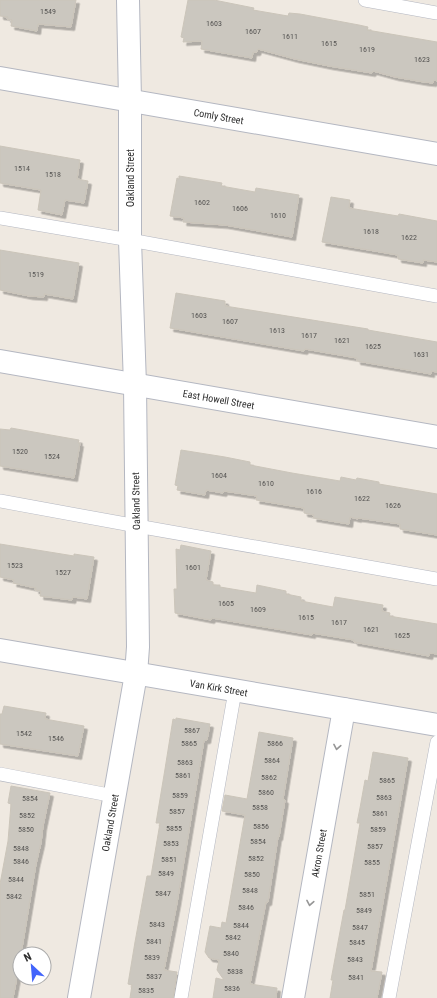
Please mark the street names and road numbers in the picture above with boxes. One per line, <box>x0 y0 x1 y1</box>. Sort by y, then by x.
street label: Comly Street <box>193 106 245 126</box>
street label: Oakland Street <box>125 149 136 207</box>
street label: East Howell Street <box>182 387 255 411</box>
street label: Oakland Street <box>130 472 142 530</box>
street label: Van Kirk Street <box>189 677 249 698</box>
street label: Oakland Street <box>99 793 120 852</box>
street label: Akron Street <box>309 828 328 878</box>

